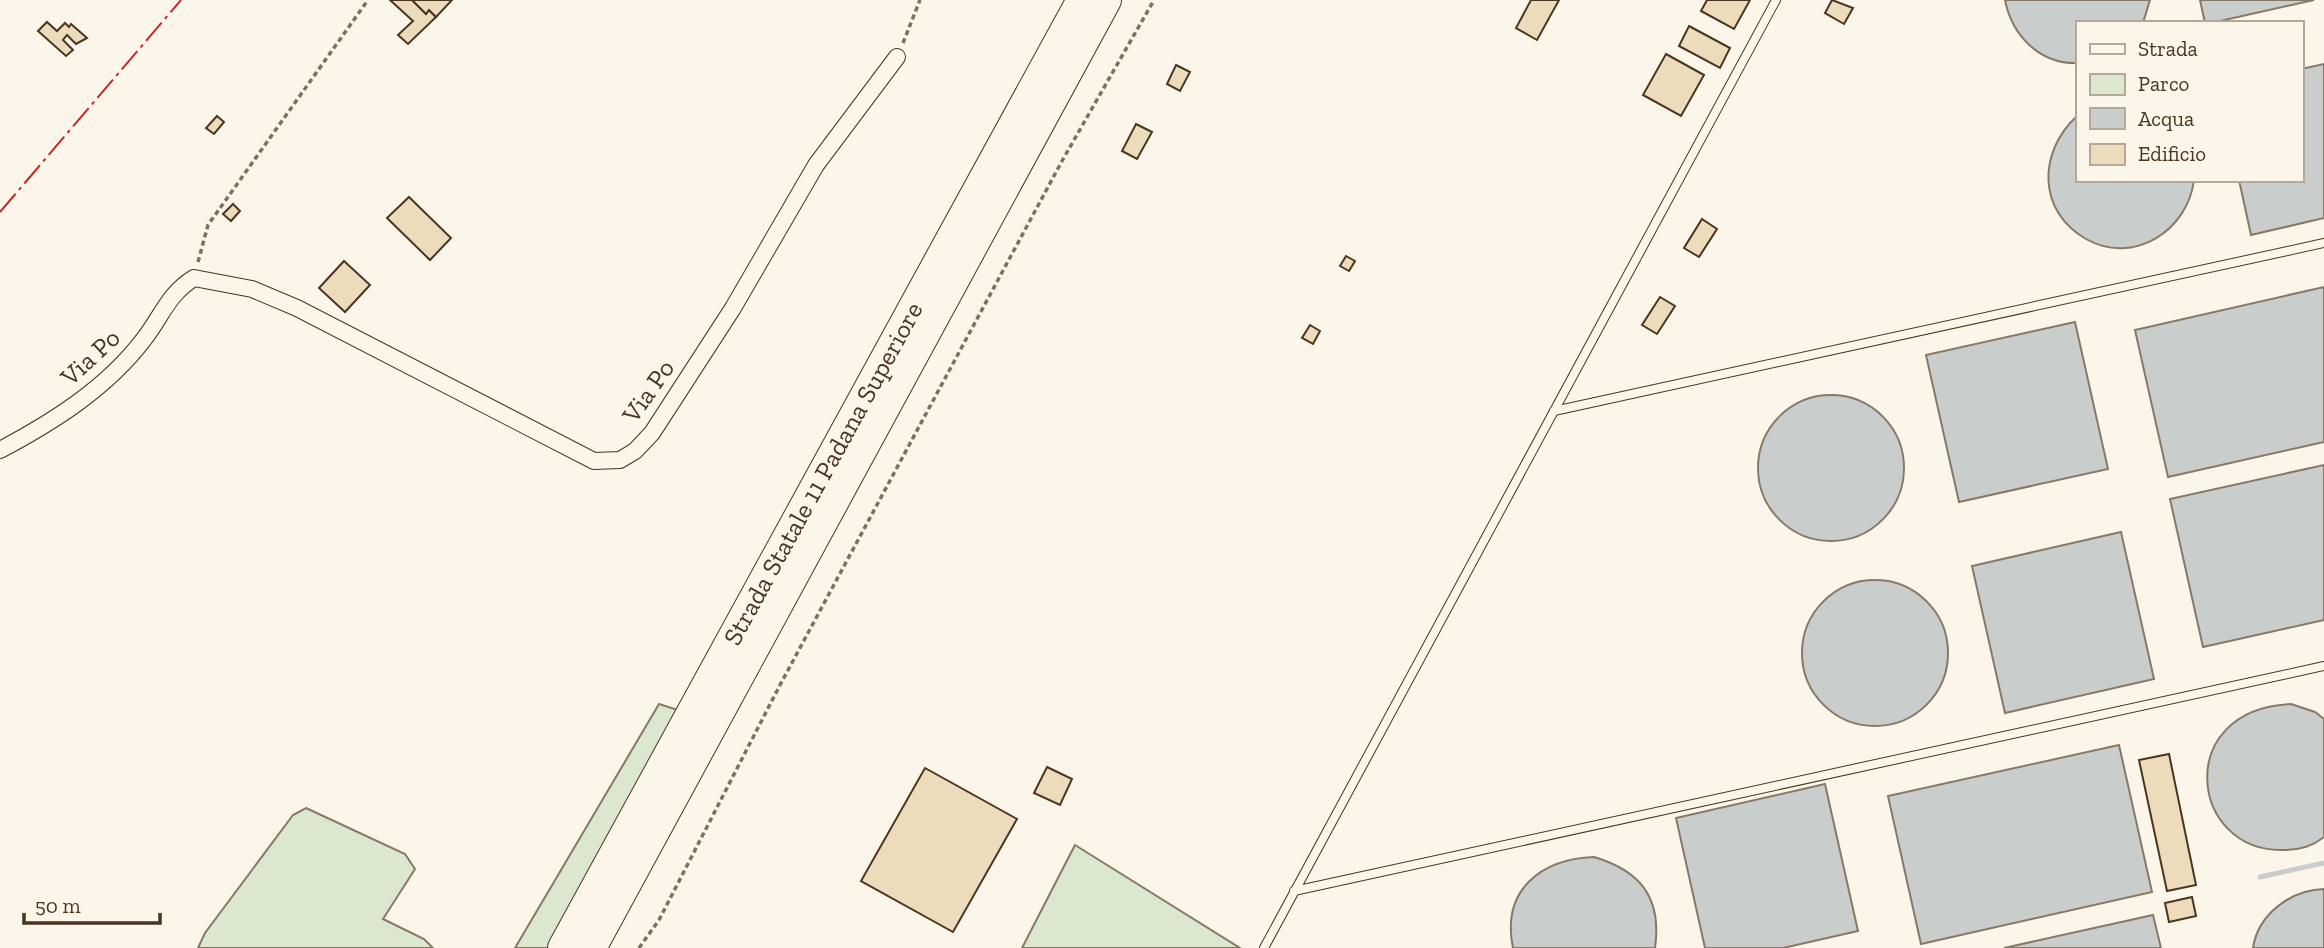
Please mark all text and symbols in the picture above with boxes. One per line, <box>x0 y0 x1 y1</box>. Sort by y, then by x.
legend <box>2076 21 2303 182</box>
text: Strada <box>2138 36 2198 61</box>
text: Parco <box>2138 71 2189 96</box>
text: Acqua <box>2138 106 2194 131</box>
text: Edificio <box>2138 141 2206 166</box>
street label: Strada Statale 11 Padana Superiore <box>716 296 930 651</box>
street label: Via Po <box>53 322 126 393</box>
street label: Via Po <box>614 353 681 430</box>
scale bar <box>24 881 161 925</box>
text: 50 m <box>35 893 81 918</box>

